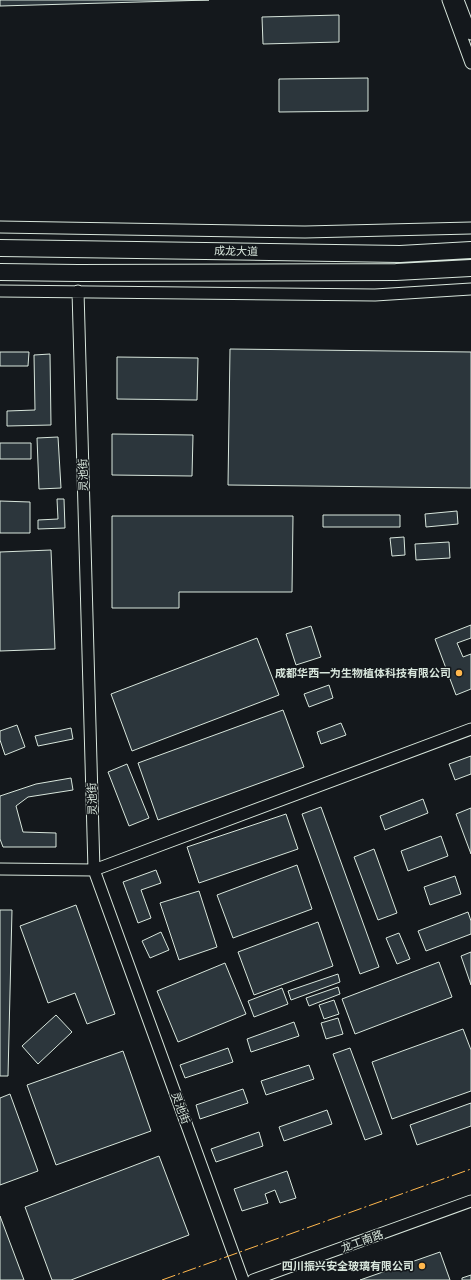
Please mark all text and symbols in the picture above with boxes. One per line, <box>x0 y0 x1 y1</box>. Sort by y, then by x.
street label: 成龙大道 <box>214 244 258 258</box>
street label: 灵池街 <box>75 458 91 492</box>
place label: 成都华西一为生物植体科技有限公司 <box>275 666 451 680</box>
marker: 成都华西一为生物植体科技有限公司 <box>454 668 464 678</box>
street label: 灵池街 <box>84 782 100 816</box>
street label: 灵池街 <box>169 1090 193 1126</box>
street label: 龙工南路 <box>339 1227 385 1255</box>
place label: 四川振兴安全玻璃有限公司 <box>282 1259 414 1273</box>
marker: 四川振兴安全玻璃有限公司 <box>417 1261 427 1271</box>

